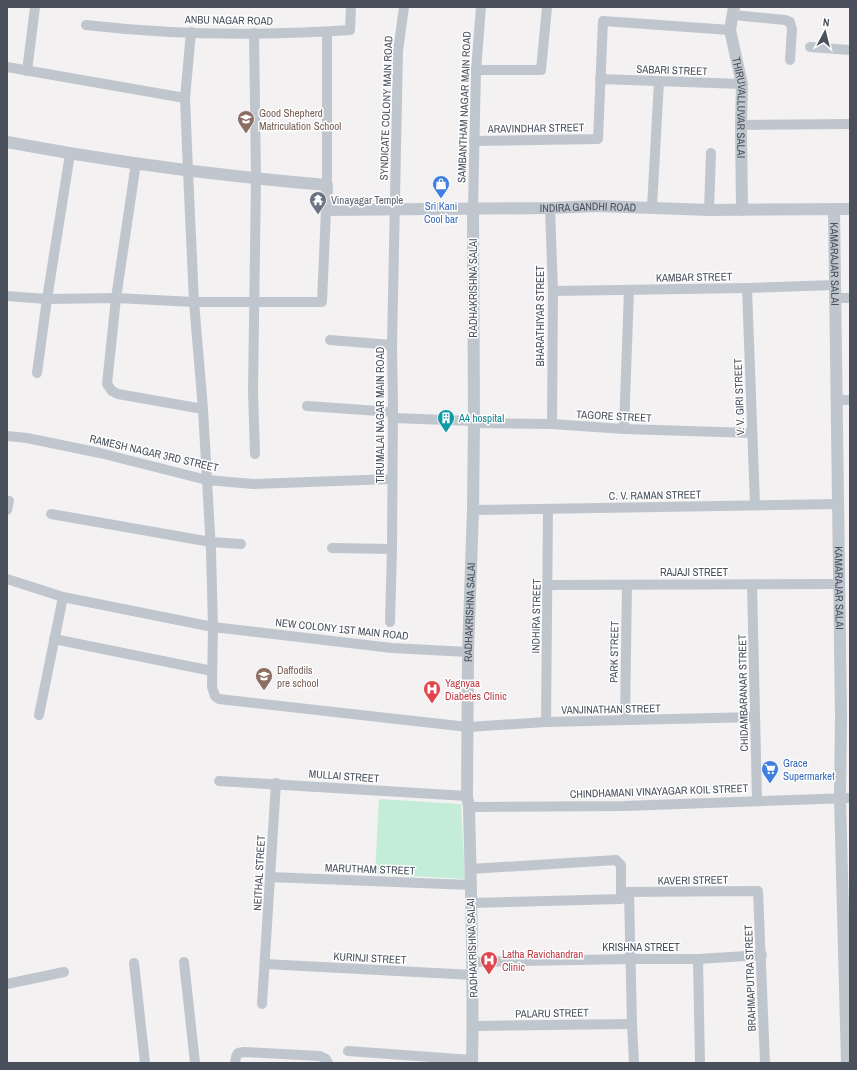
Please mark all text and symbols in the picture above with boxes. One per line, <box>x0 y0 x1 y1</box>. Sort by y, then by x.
street label: ANBU NAGAR ROAD <box>184 12 273 28</box>
north arrow <box>805 12 845 52</box>
text: N <box>822 15 830 29</box>
street label: SAMBANTHAM NAGAR MAIN ROAD <box>454 31 474 183</box>
street label: SYNDICATE COLONY MAIN ROAD <box>376 35 396 181</box>
street label: THIRUVALLUVAR SALAI <box>729 56 749 158</box>
street label: SABARI STREET <box>636 62 708 78</box>
place label: Good Shepherd Matriculation School <box>259 106 341 133</box>
school or university icon: Good Shepherd Matriculation School <box>236 109 256 134</box>
street label: ARAVINDHAR STREET <box>487 120 585 136</box>
shop icon: Sri Kani Cool bar <box>431 174 451 199</box>
temple icon: Vinayagar Temple <box>308 190 328 215</box>
place label: Vinayagar Temple <box>331 193 403 207</box>
place label: Sri Kani Cool bar <box>424 199 458 226</box>
street label: INDIRA GANDHI ROAD <box>540 199 636 215</box>
street label: KAMARAJAR SALAI <box>827 222 842 306</box>
street label: RADHAKRISHNA SALAI <box>466 238 480 338</box>
street label: BHARATHIYAR STREET <box>533 265 547 366</box>
street label: KAMBAR STREET <box>656 269 733 285</box>
street label: TIRUMALAI NAGAR MAIN ROAD <box>373 347 387 483</box>
street label: V. V. GIRI STREET <box>731 358 747 436</box>
street label: TAGORE STREET <box>576 407 653 425</box>
building icon: A4 hospital <box>436 408 456 433</box>
place label: A4 hospital <box>458 411 504 425</box>
street label: RAMESH NAGAR 3RD STREET <box>88 431 220 475</box>
street label: C. V. RAMAN STREET <box>609 487 702 503</box>
street label: KAMARAJAR SALAI <box>832 546 847 630</box>
street label: RADHAKRISHNA SALAI <box>461 562 478 662</box>
street label: RAJAJI STREET <box>660 565 729 579</box>
street label: INDHIRA STREET <box>528 578 544 653</box>
street label: NEW COLONY 1ST MAIN ROAD <box>275 615 409 643</box>
street label: PARK STREET <box>606 620 622 683</box>
street label: CHIDAMBARANAR STREET <box>735 634 751 752</box>
place label: Daffodils pre school <box>277 663 319 690</box>
school or university icon: Daffodils pre school <box>254 666 274 691</box>
place label: Yagnyaa Diabetes Clinic <box>445 676 507 703</box>
hospital icon: Yagnyaa Diabetes Clinic <box>422 679 442 704</box>
street label: VANJINATHAN STREET <box>561 701 661 717</box>
place label: Grace Supermarket <box>783 756 835 783</box>
supermarket icon: Grace Supermarket <box>760 759 780 784</box>
street label: MULLAI STREET <box>308 767 380 785</box>
street label: CHINDHAMANI VINAYAGAR KOIL STREET <box>570 781 749 801</box>
street label: NEITHAL STREET <box>250 834 268 911</box>
street label: MARUTHAM STREET <box>325 860 416 878</box>
street label: KAVERI STREET <box>658 872 729 888</box>
street label: RADHAKRISHNA SALAI <box>463 898 481 998</box>
street label: BRAHMAPUTRA STREET <box>741 924 759 1032</box>
street label: KRISHNA STREET <box>602 940 680 954</box>
place label: Latha Ravichandran Clinic <box>502 947 583 974</box>
street label: KURINJI STREET <box>333 949 407 967</box>
hospital icon: Latha Ravichandran Clinic <box>479 950 499 975</box>
street label: PALARU STREET <box>515 1005 589 1021</box>

